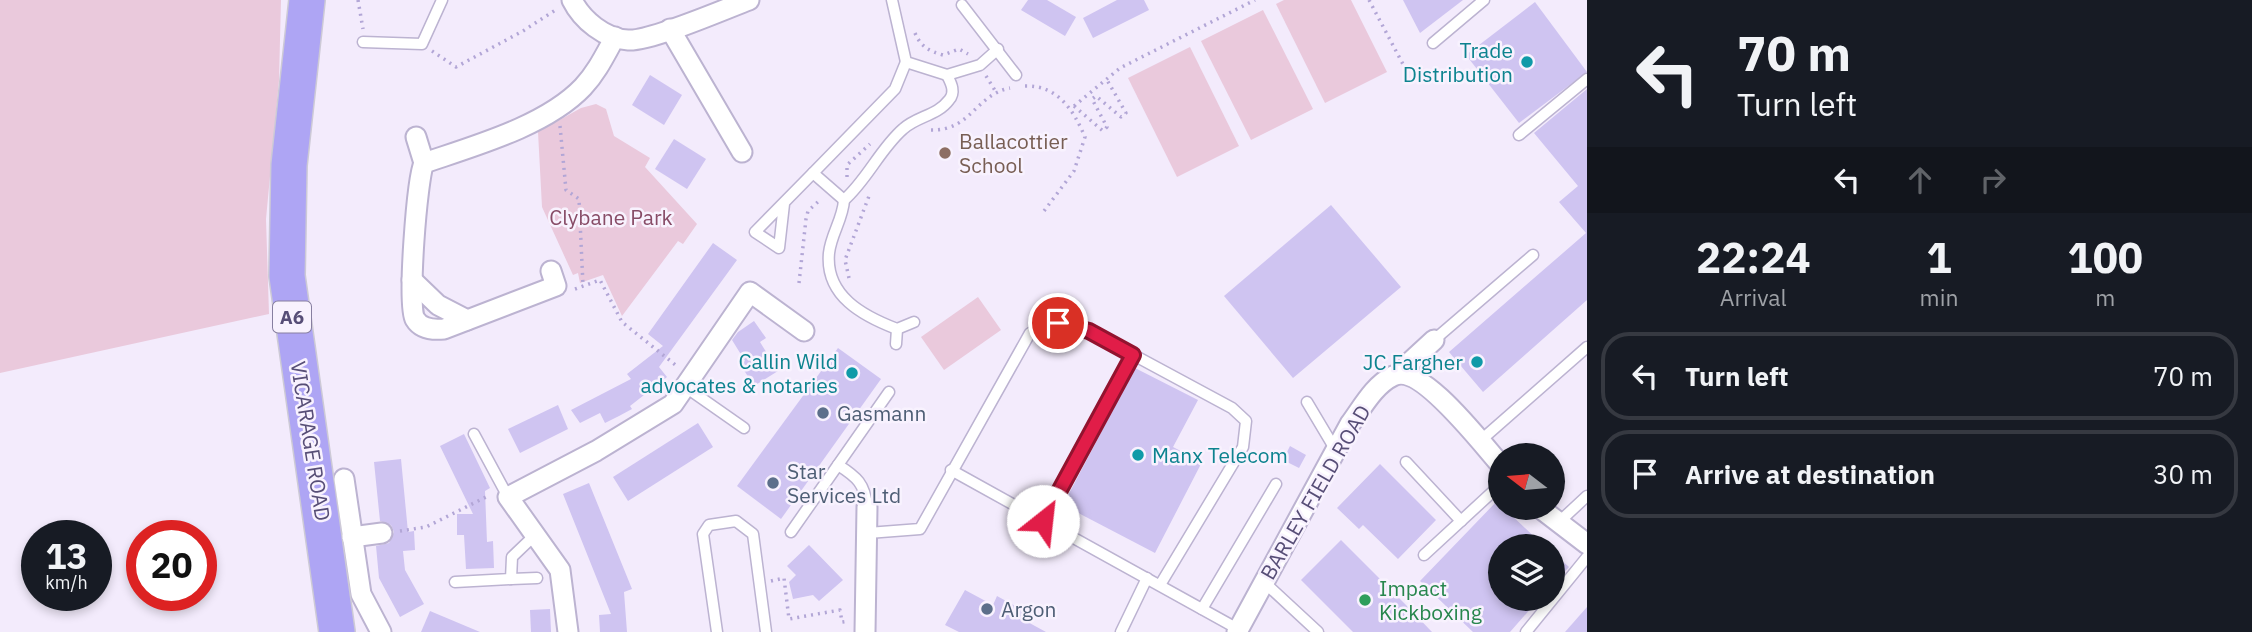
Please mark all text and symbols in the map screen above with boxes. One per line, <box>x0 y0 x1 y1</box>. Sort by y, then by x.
text: 70 m <box>1737 21 1851 84</box>
icon: left <box>1622 28 1713 119</box>
place label: Trade Distribution <box>1403 36 1513 88</box>
marker: Trade Distribution <box>1519 54 1535 70</box>
text: Turn left <box>1737 83 1857 125</box>
place label: Ballacottier School <box>959 127 1068 179</box>
marker: Ballacottier School <box>937 145 953 161</box>
icon: left <box>1828 161 1866 199</box>
icon: ahead <box>1901 161 1939 199</box>
icon: right <box>1974 161 2012 199</box>
park label: Clybane Park <box>549 203 673 231</box>
text: 22:24 <box>1696 230 1811 285</box>
text: 1 <box>1926 230 1952 285</box>
text: 100 <box>2067 230 2143 285</box>
text: Arrival <box>1720 282 1787 312</box>
text: min <box>1920 282 1958 312</box>
text: m <box>2095 282 2115 312</box>
pin <box>1028 293 1088 353</box>
road number: A6 <box>273 302 311 332</box>
icon: arrive <box>1039 304 1077 342</box>
place label: Callin Wild advocates & notaries <box>640 347 838 399</box>
place label: JC Fargher <box>1363 348 1463 376</box>
marker: JC Fargher <box>1469 354 1485 370</box>
icon: left <box>1626 357 1664 395</box>
street label: VICARAGE ROAD <box>285 359 337 523</box>
text: Turn left <box>1685 359 1788 393</box>
text: 70 m <box>2153 359 2213 393</box>
marker: Callin Wild advocates & notaries <box>844 365 860 381</box>
place label: Gasmann <box>837 399 926 427</box>
street label: BARLEY FIELD ROAD <box>1254 400 1376 584</box>
marker: Gasmann <box>815 405 831 421</box>
place label: Manx Telecom <box>1152 441 1288 469</box>
north arrow <box>1488 443 1564 520</box>
map controls <box>1488 443 1565 611</box>
marker: Manx Telecom <box>1130 447 1146 463</box>
icon: arrive <box>1626 455 1664 493</box>
place label: Star Services Ltd <box>787 457 901 509</box>
text: Arrive at destination <box>1685 457 1935 491</box>
text: 30 m <box>2153 457 2213 491</box>
marker: Star Services Ltd <box>765 475 781 491</box>
position arrow <box>1006 484 1080 558</box>
speed limit sign: 20 <box>126 520 217 611</box>
text: 13 <box>45 533 88 579</box>
button: layers <box>1488 534 1565 611</box>
text: km/h <box>45 571 88 594</box>
place label: Impact Kickboxing <box>1379 574 1482 626</box>
marker: Impact Kickboxing <box>1357 592 1373 608</box>
place label: Argon <box>1001 595 1056 623</box>
marker: Argon <box>979 601 995 617</box>

